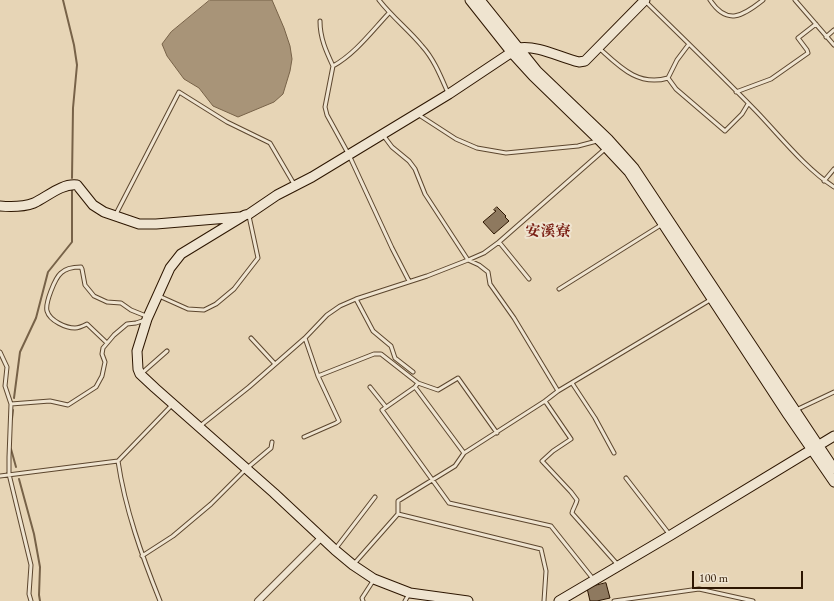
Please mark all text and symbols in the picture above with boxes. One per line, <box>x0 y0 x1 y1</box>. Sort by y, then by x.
district label: 安溪寮 <box>526 223 570 241</box>
scale bar <box>694 563 805 589</box>
text: 100 m <box>699 570 728 586</box>

